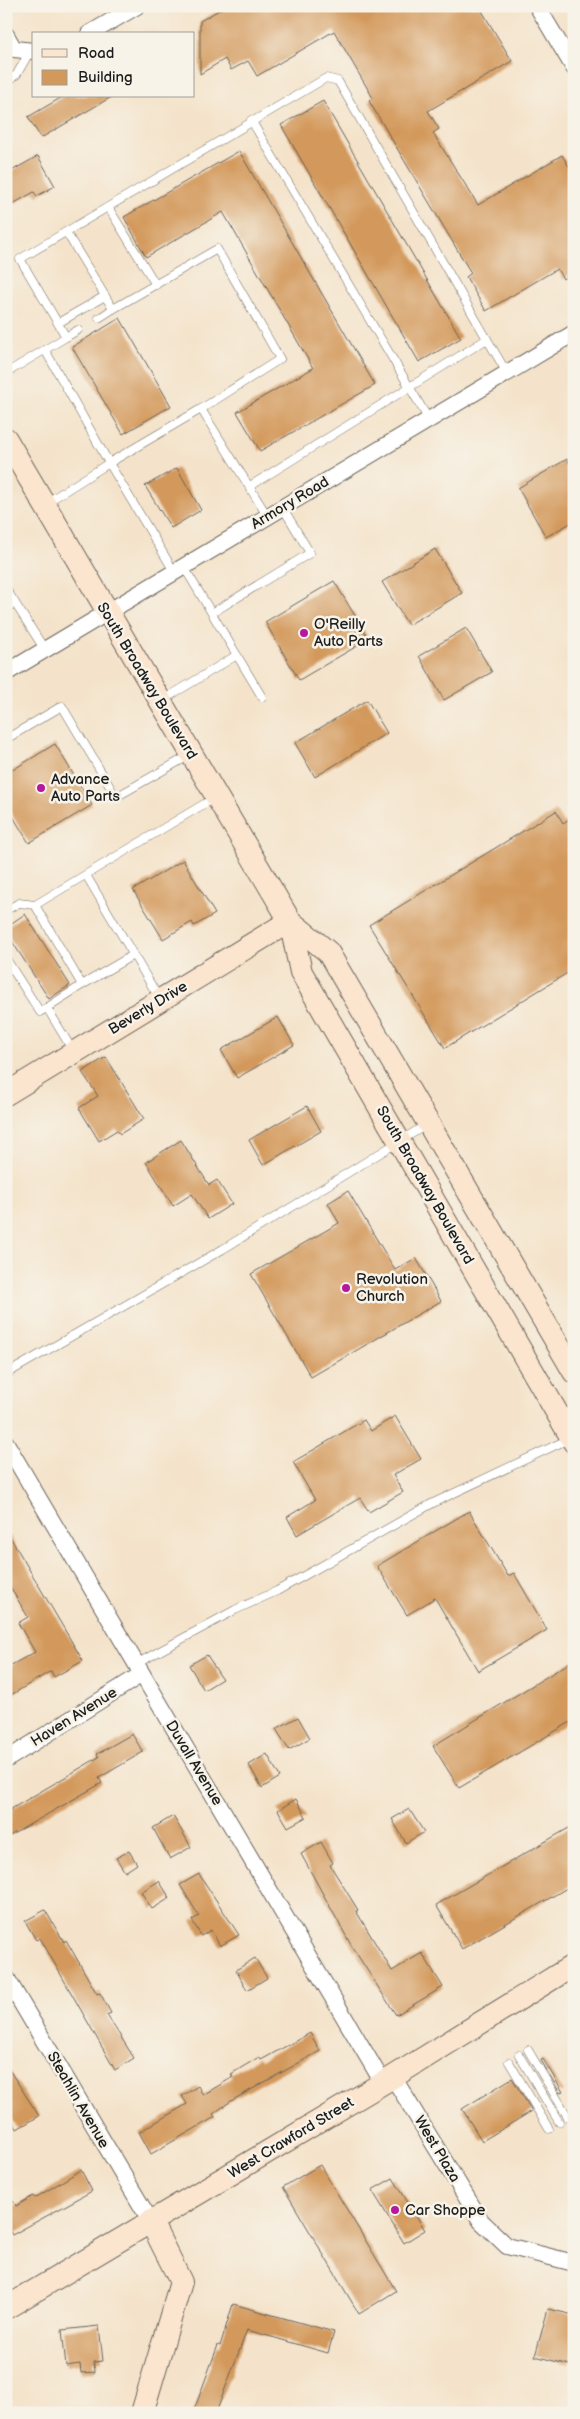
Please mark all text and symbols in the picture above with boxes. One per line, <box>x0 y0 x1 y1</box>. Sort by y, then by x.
legend <box>32 32 195 98</box>
text: Road <box>78 44 114 63</box>
text: Building <box>78 68 133 87</box>
street label: Armory Road <box>247 472 333 534</box>
street label: South Broadway Boulevard <box>93 599 201 763</box>
place label: O'Reilly Auto Parts <box>314 615 383 651</box>
marker: O'Reilly Auto Parts <box>298 627 310 639</box>
place label: Advance Auto Parts <box>51 770 120 806</box>
marker: Advance Auto Parts <box>35 782 47 794</box>
street label: Beverly Drive <box>105 977 191 1039</box>
street label: South Broadway Boulevard <box>372 1102 478 1268</box>
place label: Revolution Church <box>356 1270 428 1306</box>
marker: Revolution Church <box>340 1282 352 1294</box>
street label: Haven Avenue <box>27 1683 121 1751</box>
street label: Duvall Avenue <box>161 1717 227 1809</box>
street label: Steahlin Avenue <box>43 2048 113 2152</box>
street label: West Crawford Street <box>225 2093 358 2183</box>
street label: West Plaza <box>410 2112 464 2186</box>
place label: Car Shoppe <box>405 2201 486 2220</box>
marker: Car Shoppe <box>389 2204 401 2216</box>

